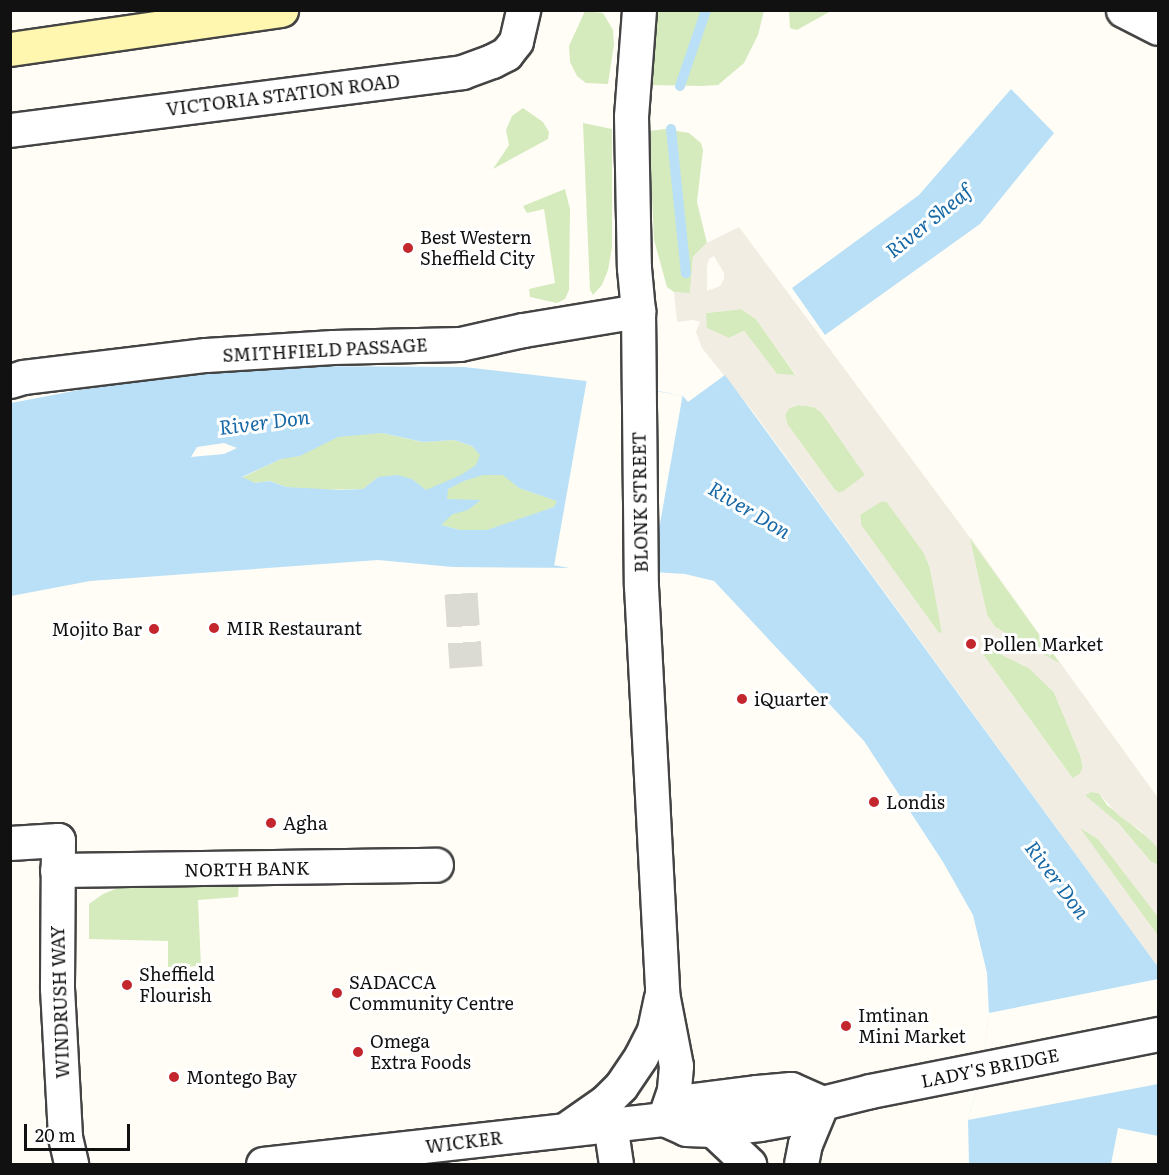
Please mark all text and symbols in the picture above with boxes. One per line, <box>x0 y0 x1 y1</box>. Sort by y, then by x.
street label: VICTORIA STATION ROAD <box>165 70 401 120</box>
water label: River Sheaf <box>880 178 976 262</box>
place label: Best Western Sheffield City <box>420 227 535 270</box>
marker: Best Western Sheffield City <box>401 241 415 255</box>
street label: SMITHFIELD PASSAGE <box>222 334 428 366</box>
water label: River Don <box>217 404 311 438</box>
street label: BLONK STREET <box>628 431 652 573</box>
water label: River Don <box>705 475 795 543</box>
place label: MIR Restaurant <box>226 617 362 639</box>
place label: Mojito Bar <box>51 618 142 640</box>
marker: MIR Restaurant <box>207 621 221 635</box>
marker: Mojito Bar <box>147 622 161 636</box>
place label: Pollen Market <box>983 633 1103 655</box>
marker: Pollen Market <box>964 637 978 651</box>
place label: iQuarter <box>754 688 828 710</box>
marker: iQuarter <box>735 692 749 706</box>
place label: Londis <box>886 791 945 813</box>
marker: Londis <box>867 795 881 809</box>
place label: Agha <box>283 812 328 834</box>
marker: Agha <box>264 816 278 830</box>
water label: River Don <box>1021 835 1095 923</box>
street label: NORTH BANK <box>184 857 310 881</box>
street label: WINDRUSH WAY <box>47 925 73 1079</box>
place label: Sheffield Flourish <box>139 964 215 1006</box>
place label: SADACCA Community Centre <box>349 972 514 1014</box>
marker: Sheffield Flourish <box>120 978 134 992</box>
marker: SADACCA Community Centre <box>330 986 344 1000</box>
place label: Imtinan Mini Market <box>858 1005 966 1048</box>
marker: Imtinan Mini Market <box>839 1019 853 1033</box>
place label: Omega Extra Foods <box>370 1031 471 1074</box>
street label: LADY'S BRIDGE <box>919 1044 1061 1092</box>
marker: Omega Extra Foods <box>351 1045 365 1059</box>
place label: Montego Bay <box>186 1066 297 1088</box>
marker: Montego Bay <box>167 1070 181 1084</box>
scale bar <box>27 1112 134 1150</box>
text: 20 m <box>35 1121 76 1148</box>
street label: WICKER <box>424 1127 504 1157</box>

